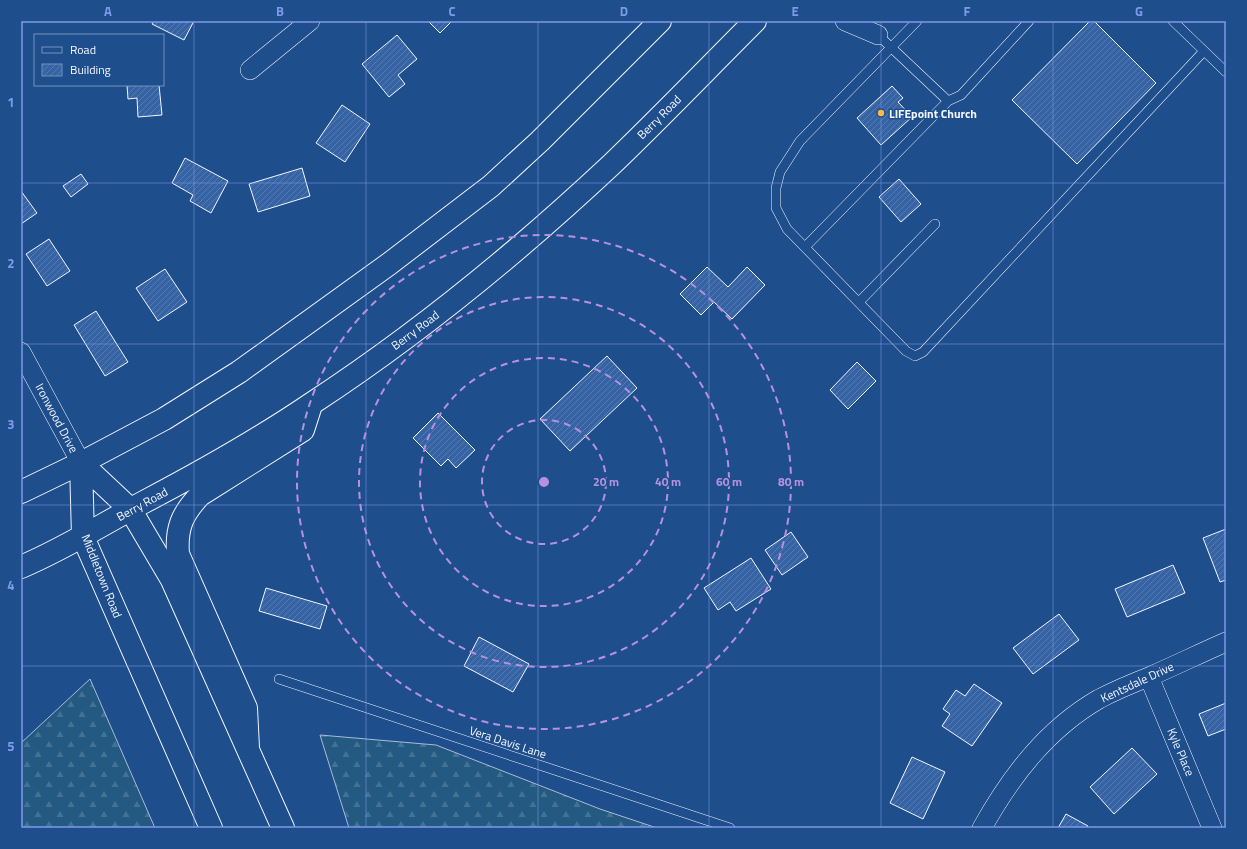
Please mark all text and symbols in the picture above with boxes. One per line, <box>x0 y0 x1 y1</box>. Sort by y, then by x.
text: A <box>104 1 112 21</box>
text: B <box>276 1 284 21</box>
text: C <box>448 1 456 21</box>
text: D <box>620 1 628 21</box>
text: E <box>791 1 799 21</box>
text: F <box>964 1 971 21</box>
text: G <box>1135 1 1143 21</box>
legend <box>34 34 164 86</box>
text: Road <box>70 40 96 59</box>
text: Building <box>70 60 111 79</box>
street label: Berry Road <box>632 90 686 144</box>
text: 1 <box>7 92 15 112</box>
place label: LIFEpoint Church <box>889 104 977 123</box>
marker: LIFEpoint Church <box>876 108 886 118</box>
text: 2 <box>7 253 15 273</box>
street label: Berry Road <box>387 306 443 354</box>
street label: Ironwood Drive <box>31 380 83 456</box>
text: 3 <box>7 414 15 434</box>
text: 20 m <box>593 472 619 491</box>
text: 40 m <box>655 472 681 491</box>
text: 60 m <box>716 472 742 491</box>
text: 80 m <box>778 472 804 491</box>
centre of rings <box>537 475 551 489</box>
street label: Berry Road <box>113 482 171 526</box>
street label: Middletown Road <box>77 531 127 621</box>
text: 4 <box>7 575 15 595</box>
street label: Kentsdale Drive <box>1097 657 1177 707</box>
street label: Vera Davis Lane <box>467 721 549 763</box>
street label: Kyle Place <box>1162 725 1200 779</box>
text: 5 <box>7 736 15 756</box>

